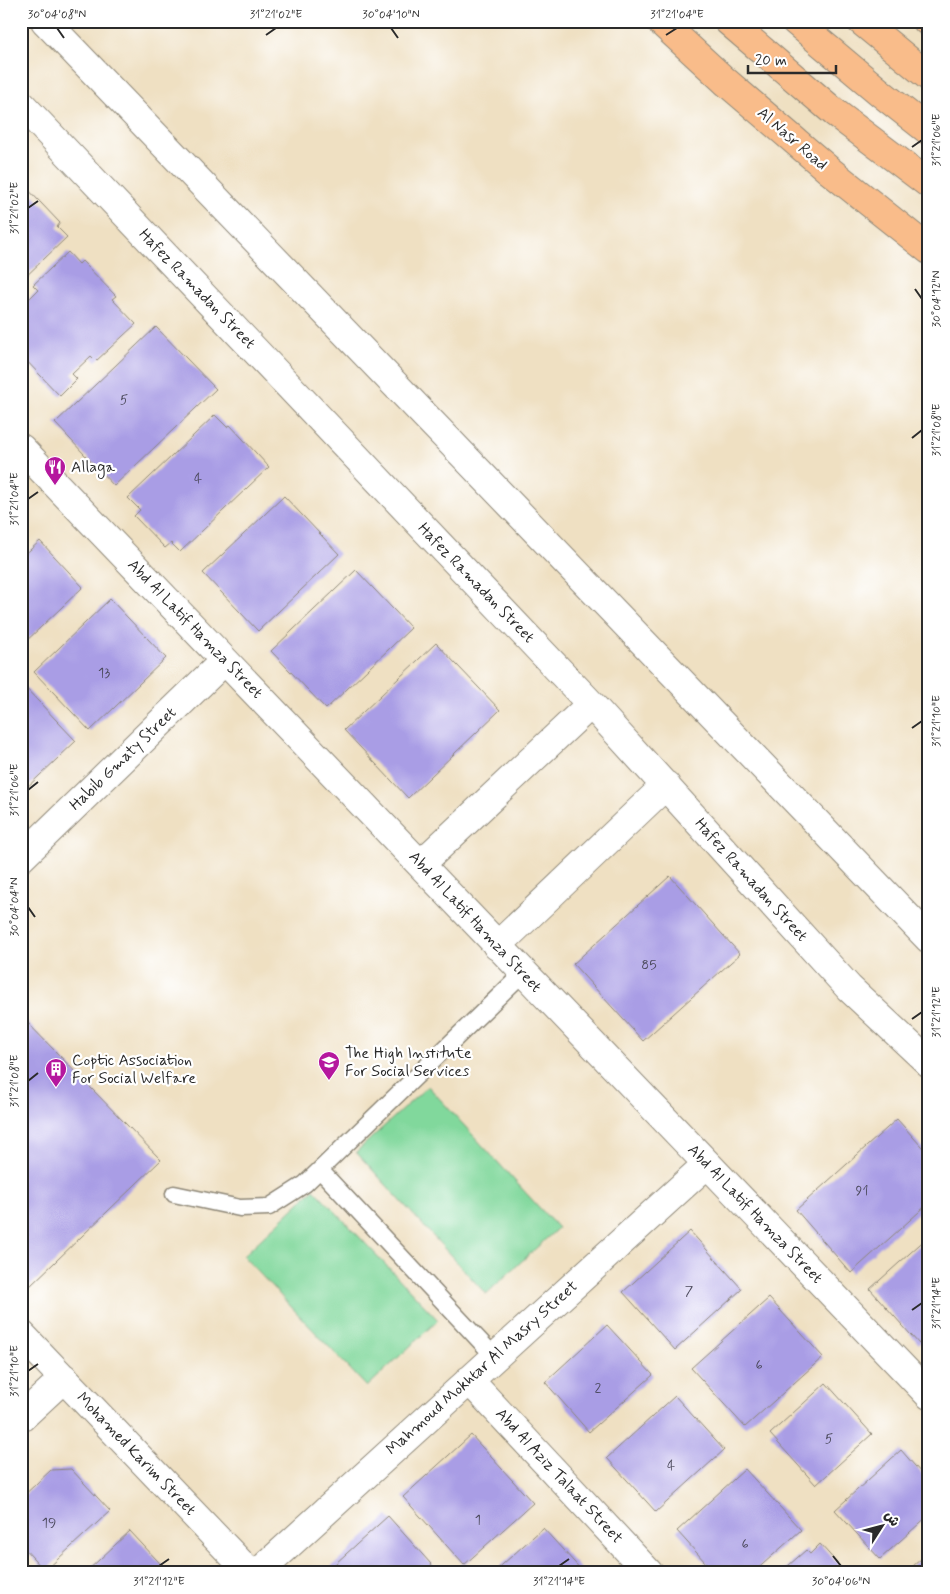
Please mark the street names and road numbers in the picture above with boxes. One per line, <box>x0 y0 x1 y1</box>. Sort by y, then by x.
street label: Al Nasr Road <box>752 103 832 175</box>
street label: Hafez Ramadan Street <box>134 224 260 354</box>
street label: Hafez Ramadan Street <box>413 518 539 648</box>
street label: Abd Al Latif Hamza Street <box>123 555 267 703</box>
street label: Habib Gmaty Street <box>65 703 181 815</box>
street label: Hafez Ramadan Street <box>690 814 812 946</box>
street label: Abd Al Latif Hamza Street <box>404 847 546 997</box>
street label: Abd Al Latif Hamza Street <box>683 1140 827 1288</box>
street label: Mahmoud Mokhtar Al Masry Street <box>382 1276 583 1460</box>
street label: Mohamed Karim Street <box>72 1388 200 1520</box>
street label: Abd Al Aziz Talaat Street <box>491 1404 628 1549</box>

